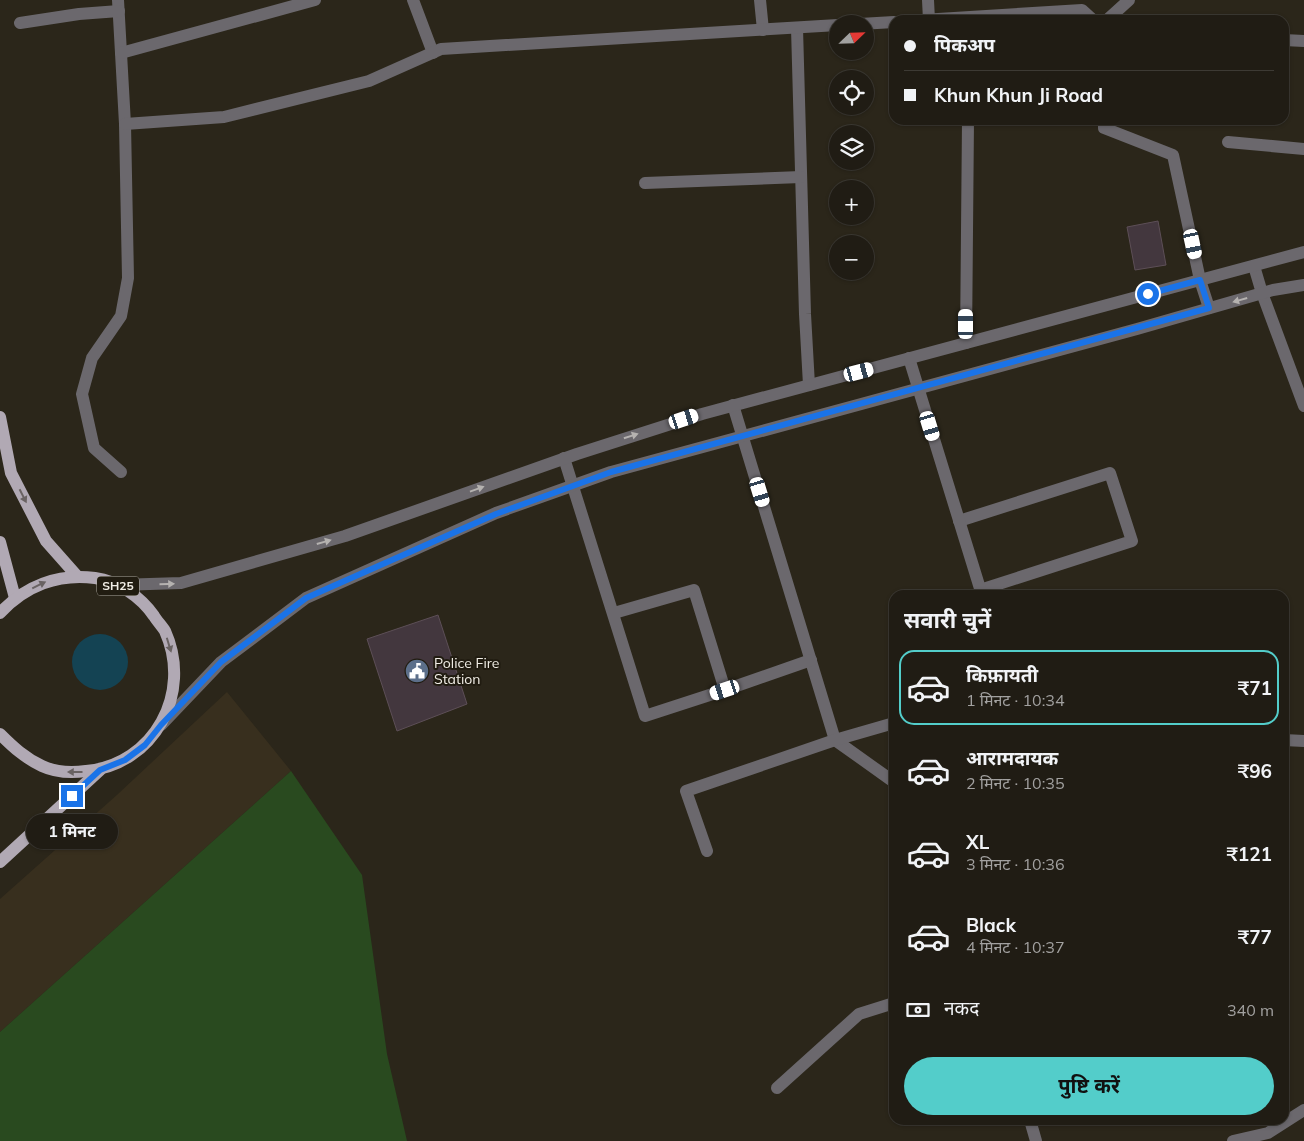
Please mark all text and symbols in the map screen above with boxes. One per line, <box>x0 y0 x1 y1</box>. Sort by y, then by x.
north arrow <box>829 15 874 60</box>
map controls <box>829 15 874 280</box>
text: पिकअप <box>934 33 995 57</box>
button: locate <box>829 70 874 115</box>
text: Khun Khun Ji Road <box>934 83 1103 107</box>
button: layers <box>829 125 874 170</box>
button: + <box>829 180 874 225</box>
car <box>1182 228 1203 260</box>
button: − <box>829 235 874 280</box>
route start <box>1137 283 1159 305</box>
one-way arrow <box>1232 296 1247 304</box>
car <box>958 309 973 339</box>
car <box>842 361 875 383</box>
car <box>667 407 700 431</box>
car <box>918 409 941 443</box>
one-way arrow <box>624 432 639 440</box>
car <box>748 475 771 509</box>
one-way arrow <box>470 485 485 493</box>
one-way arrow <box>19 489 27 503</box>
one-way arrow <box>316 538 331 546</box>
road number: SH25 <box>97 576 139 596</box>
one-way arrow <box>159 579 175 587</box>
one-way arrow <box>32 581 46 589</box>
text: सवारी चुनें <box>904 606 991 634</box>
one-way arrow <box>165 638 173 653</box>
place label: Police Fire Station <box>434 654 499 688</box>
public building icon: Police Fire Station <box>404 658 430 684</box>
text: किफ़ायती <box>966 663 1038 687</box>
icon: car <box>906 665 951 710</box>
text: ₹71 <box>1238 676 1272 700</box>
car <box>708 678 741 702</box>
text: 1 मिनट · 10:34 <box>966 690 1065 710</box>
text: आरामदायक <box>966 746 1058 770</box>
icon: car <box>906 748 951 793</box>
text: ₹96 <box>1238 759 1272 783</box>
one-way arrow <box>66 767 82 775</box>
text: 2 मिनट · 10:35 <box>966 773 1065 793</box>
route end <box>61 785 83 807</box>
callout: 1 मिनट <box>26 814 118 848</box>
text: 1 मिनट <box>48 821 96 841</box>
text: XL <box>966 830 989 854</box>
icon: car <box>906 831 951 876</box>
text: ₹121 <box>1226 842 1272 866</box>
text: 3 मिनट · 10:36 <box>966 854 1065 874</box>
text: Black <box>966 913 1016 937</box>
icon: car <box>906 914 951 959</box>
text: ₹77 <box>1238 925 1272 949</box>
text: 4 मिनट · 10:37 <box>966 937 1065 957</box>
icon: cash <box>904 996 932 1024</box>
text: नकद <box>944 996 979 1020</box>
text: 340 m <box>1227 1000 1274 1020</box>
button: पुष्टि करें <box>904 1057 1274 1115</box>

